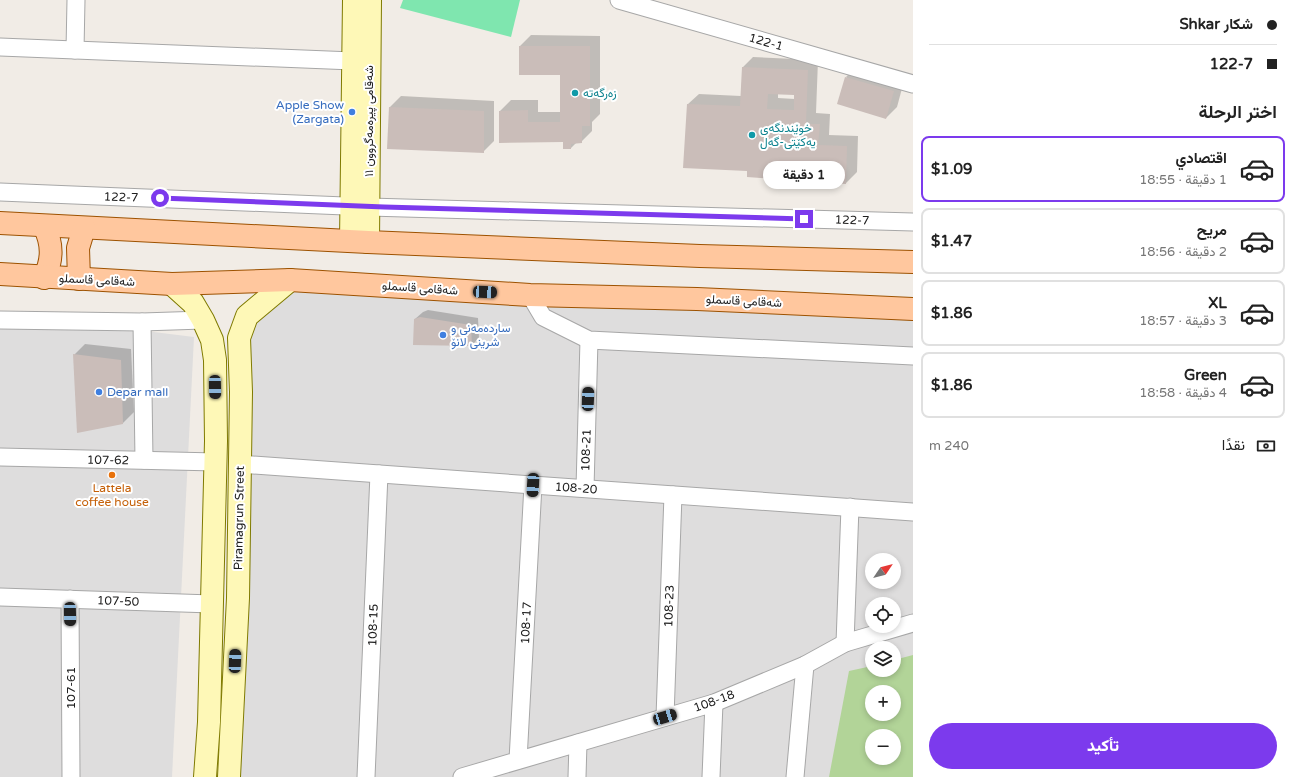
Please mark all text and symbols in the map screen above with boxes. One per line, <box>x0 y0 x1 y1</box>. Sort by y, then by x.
text: شکار Shkar <box>1179 15 1253 33</box>
street label: 122-1 <box>747 30 785 54</box>
text: 122-7 <box>1209 55 1253 73</box>
street label: شەقامی پیرەمەگروون ١١ <box>362 65 377 177</box>
place label: زەرگەتە <box>583 86 617 101</box>
marker: زەرگەتە <box>570 88 580 98</box>
place label: Apple Show (Zargata) <box>276 98 344 126</box>
text: اختر الرحلة <box>1199 101 1277 123</box>
marker: Apple Show (Zargata) <box>347 107 357 117</box>
place label: خوێندنگەی یەکێتی-گەل <box>760 121 816 150</box>
marker: خوێندنگەی یەکێتی-گەل <box>747 130 757 140</box>
text: اقتصادي <box>1175 149 1227 167</box>
icon: car <box>1239 151 1275 187</box>
text: $1.09 <box>931 160 972 178</box>
callout: 1 دقيقة <box>763 161 845 189</box>
text: 1 دقيقة <box>783 167 825 183</box>
text: 1 دقيقة · 18:55 <box>1139 172 1227 188</box>
street label: 122-7 <box>103 189 139 205</box>
route start <box>151 189 169 207</box>
route end <box>795 210 813 228</box>
street label: 122-7 <box>834 212 870 228</box>
text: مريح <box>1197 221 1227 239</box>
icon: car <box>1239 223 1275 259</box>
text: $1.47 <box>931 232 972 250</box>
text: 2 دقيقة · 18:56 <box>1139 244 1227 260</box>
street label: شەقامی قاسملو <box>59 271 135 290</box>
street label: شەقامی قاسملو <box>382 278 458 299</box>
car <box>473 285 497 299</box>
street label: شەقامی قاسملو <box>706 292 782 311</box>
text: XL <box>1208 294 1227 312</box>
icon: car <box>1239 295 1275 331</box>
text: $1.86 <box>931 304 972 322</box>
text: 3 دقيقة · 18:57 <box>1139 313 1227 329</box>
place label: ساردەمەنی و شرینی لانۆ <box>451 321 510 350</box>
marker: ساردەمەنی و شرینی لانۆ <box>438 330 448 340</box>
text: Green <box>1184 366 1227 384</box>
icon: car <box>1239 367 1275 403</box>
car <box>209 375 221 399</box>
text: $1.86 <box>931 376 972 394</box>
place label: Depar mall <box>107 385 168 399</box>
text: 4 دقيقة · 18:58 <box>1139 385 1227 401</box>
marker: Depar mall <box>94 387 104 397</box>
car <box>582 387 594 411</box>
street label: 108-21 <box>578 428 594 472</box>
icon: cash <box>1255 435 1277 457</box>
text: نقدًا <box>1222 436 1245 454</box>
text: 240 m <box>929 438 969 454</box>
street label: 107-62 <box>87 453 129 467</box>
street label: Piramagrun Street <box>231 465 247 570</box>
marker: Lattela coffee house <box>107 470 117 480</box>
car <box>526 473 540 497</box>
street label: 108-20 <box>554 480 598 497</box>
place label: Lattela coffee house <box>75 481 149 509</box>
north arrow <box>865 553 901 589</box>
map controls <box>865 553 901 765</box>
street label: 108-23 <box>661 584 677 628</box>
street label: 107-50 <box>97 593 140 609</box>
button: locate <box>865 597 901 633</box>
street label: 108-17 <box>518 601 534 645</box>
car <box>64 602 76 626</box>
street label: 108-15 <box>365 603 381 647</box>
button: layers <box>865 641 901 677</box>
car <box>229 649 241 673</box>
street label: 107-61 <box>64 667 78 709</box>
button: + <box>865 685 901 721</box>
street label: 108-18 <box>692 687 736 715</box>
car <box>652 708 678 726</box>
button: تأكيد <box>929 723 1277 769</box>
button: − <box>865 729 901 765</box>

